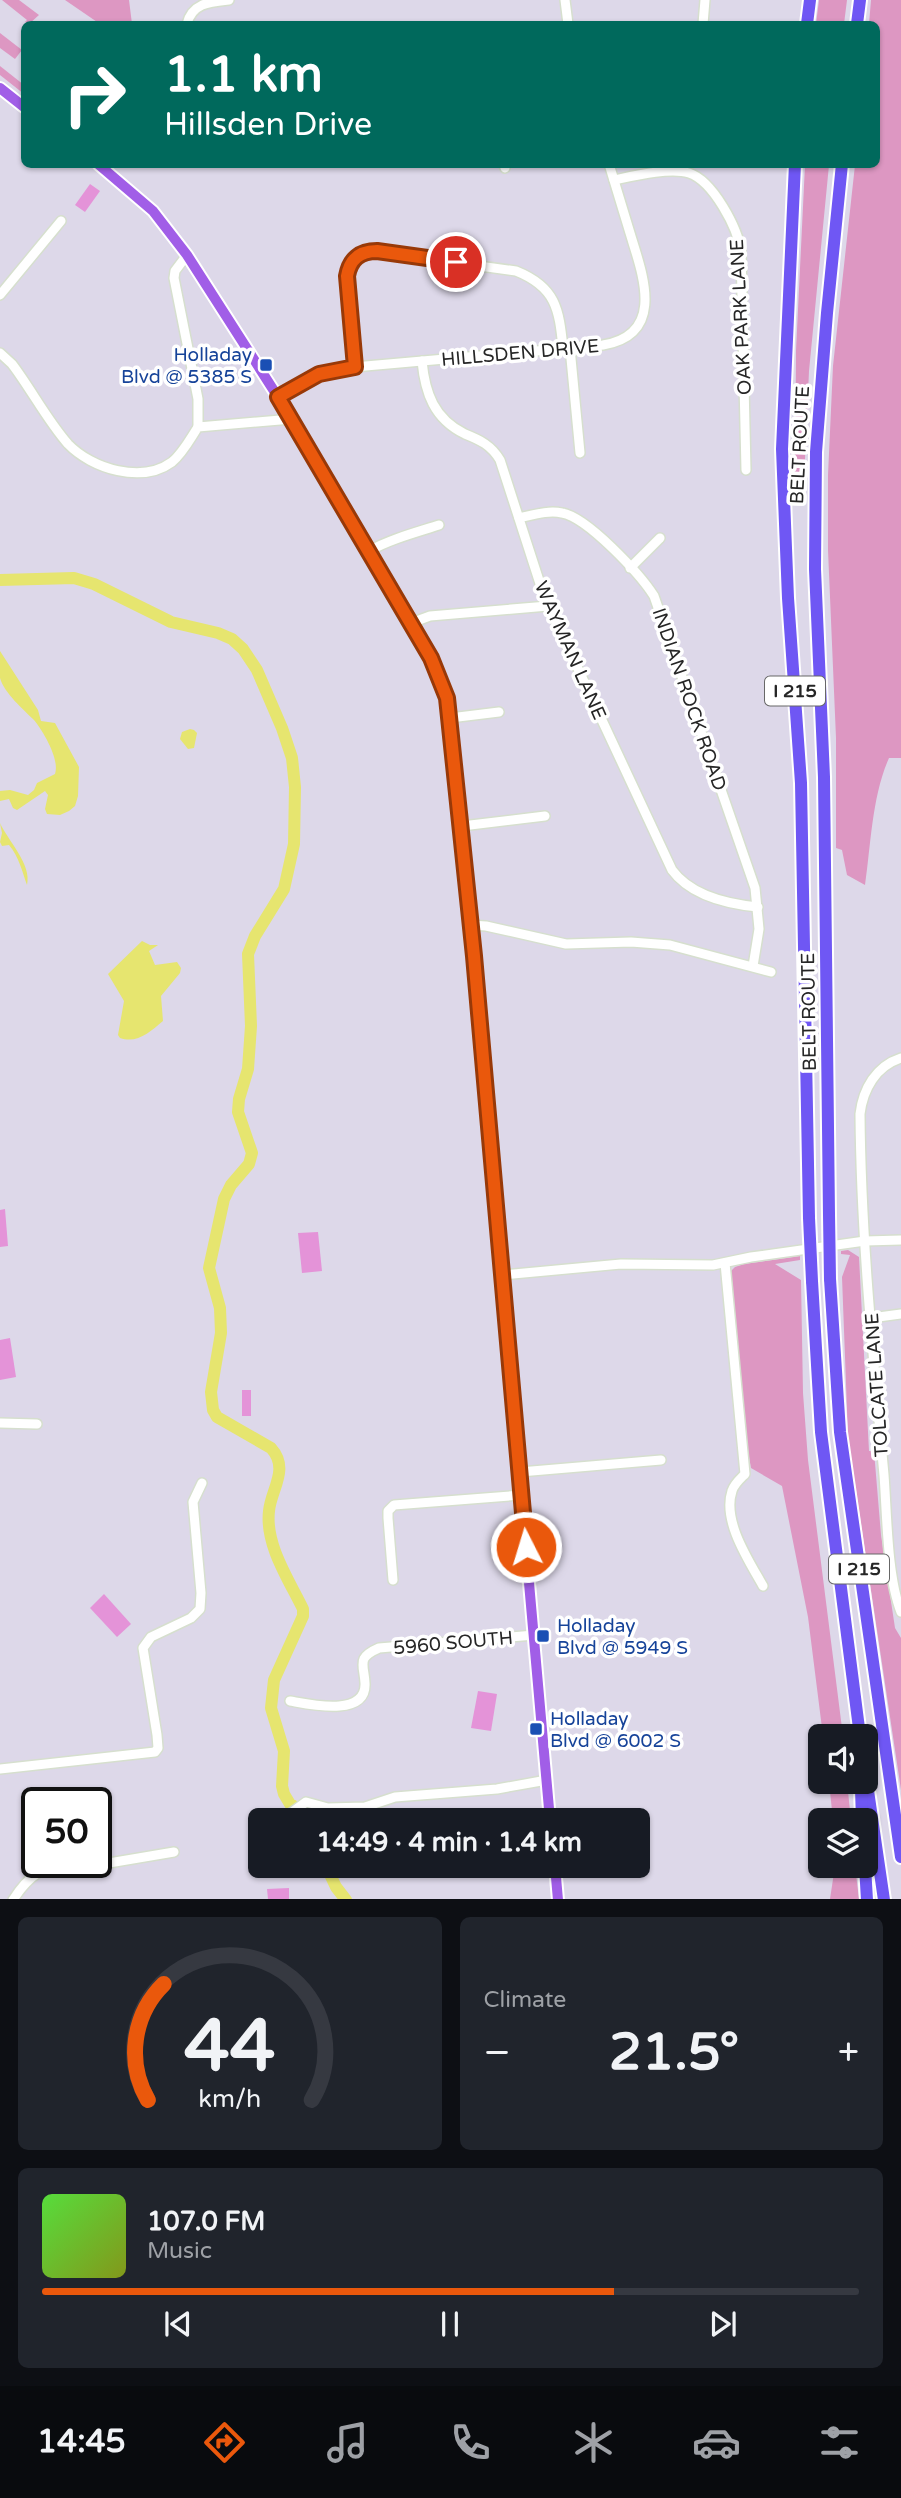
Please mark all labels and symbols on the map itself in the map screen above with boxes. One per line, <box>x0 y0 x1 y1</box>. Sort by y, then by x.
pin <box>426 232 486 292</box>
street label: OAK PARK LANE <box>726 238 756 396</box>
street label: HILLSDEN DRIVE <box>440 335 600 371</box>
place label: Holladay Blvd @ 5385 S <box>121 344 252 388</box>
marker: Holladay Blvd @ 5385 S <box>258 357 274 373</box>
street label: BELT ROUTE <box>786 385 814 505</box>
street label: WAYMAN LANE <box>530 578 610 723</box>
street label: INDIAN ROCK ROAD <box>647 605 731 794</box>
road number: I 215 <box>765 676 825 706</box>
street label: BELT ROUTE <box>797 953 821 1071</box>
street label: TOLCATE LANE <box>861 1312 893 1458</box>
position arrow <box>489 1510 563 1584</box>
road number: I 215 <box>829 1554 889 1584</box>
place label: Holladay Blvd @ 5949 S <box>557 1615 688 1659</box>
street label: 5960 SOUTH <box>392 1627 514 1659</box>
marker: Holladay Blvd @ 5949 S <box>535 1628 551 1644</box>
place label: Holladay Blvd @ 6002 S <box>550 1708 681 1752</box>
marker: Holladay Blvd @ 6002 S <box>528 1721 544 1737</box>
speed limit sign: 50 <box>21 1787 112 1878</box>

